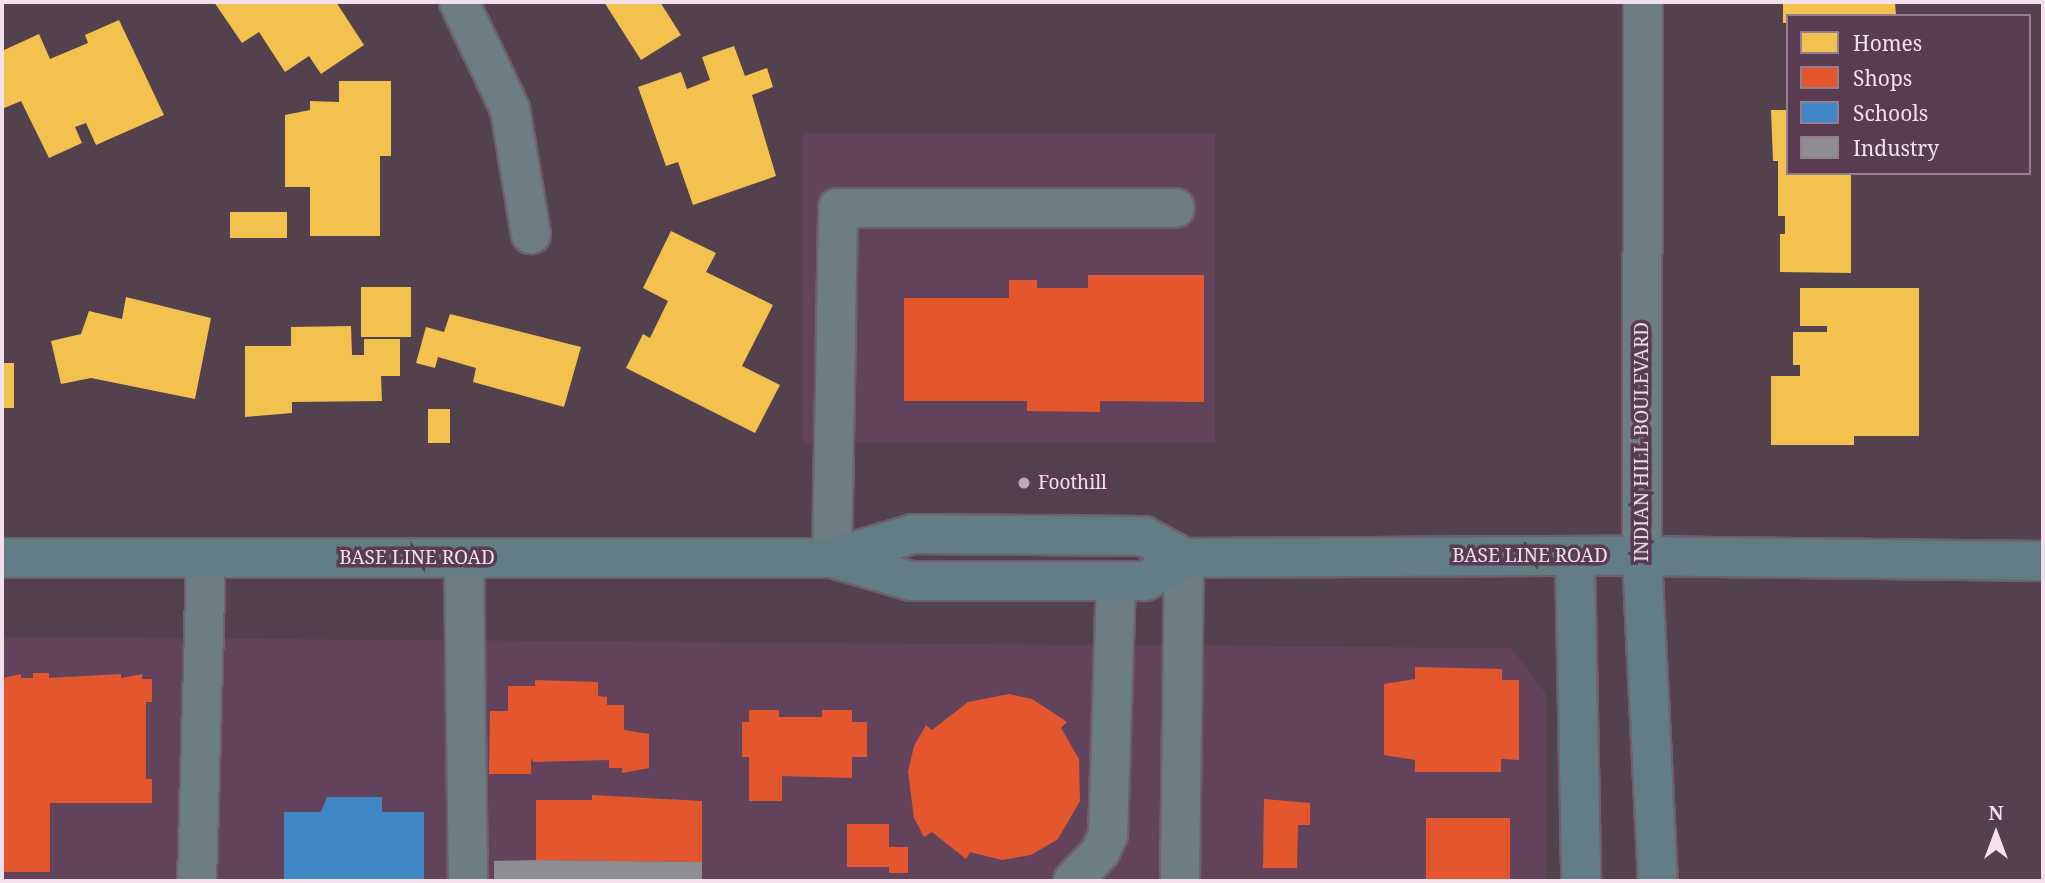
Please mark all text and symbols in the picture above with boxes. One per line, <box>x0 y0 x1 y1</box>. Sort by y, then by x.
legend <box>1786 14 2031 175</box>
text: Homes <box>1853 29 1922 57</box>
text: Shops <box>1853 64 1912 92</box>
text: Schools <box>1853 99 1928 127</box>
text: Industry <box>1853 134 1939 162</box>
street label: INDIAN HILL BOULEVARD <box>1631 322 1653 562</box>
place label: Foothill <box>1038 472 1107 494</box>
marker: Foothill <box>1016 475 1032 491</box>
street label: BASE LINE ROAD <box>1452 545 1608 567</box>
street label: BASE LINE ROAD <box>339 547 495 569</box>
north arrow <box>1961 799 2031 869</box>
text: N <box>1989 800 2003 826</box>

